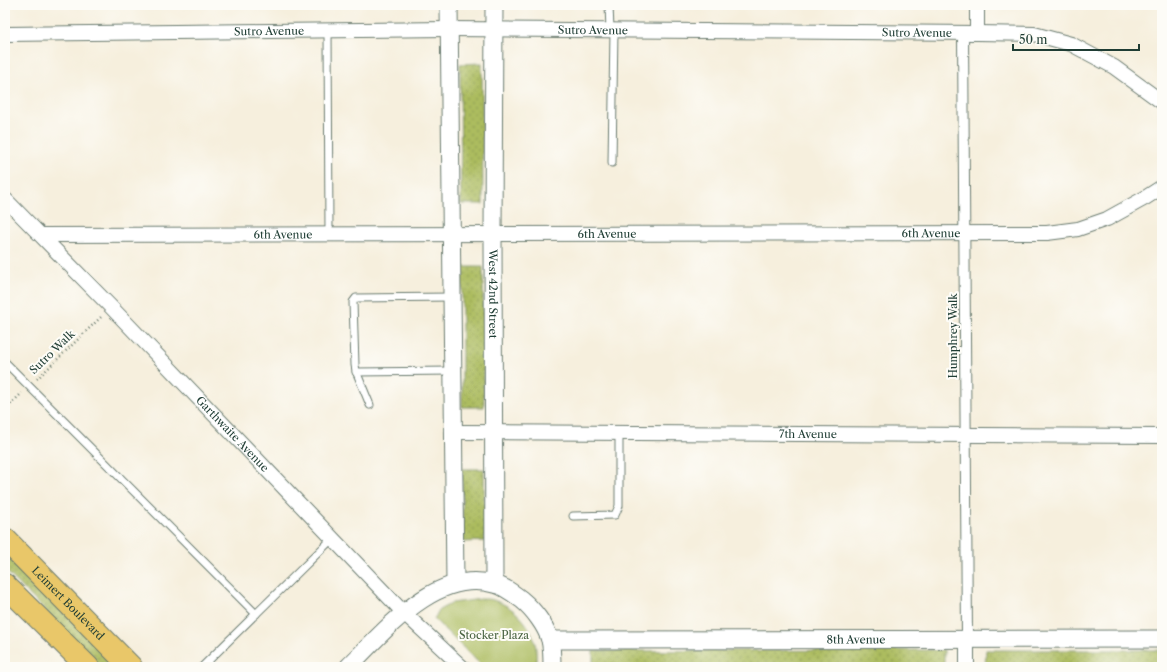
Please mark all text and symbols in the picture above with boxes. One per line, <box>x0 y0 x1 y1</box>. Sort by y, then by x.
street label: Sutro Avenue <box>558 23 628 37</box>
street label: Sutro Avenue <box>234 24 304 38</box>
street label: Sutro Avenue <box>882 25 952 40</box>
scale bar <box>1013 26 1139 52</box>
text: 50 m <box>1019 32 1048 47</box>
street label: 6th Avenue <box>902 226 960 240</box>
street label: 6th Avenue <box>254 227 312 242</box>
street label: 6th Avenue <box>578 227 636 241</box>
street label: West 42nd Street <box>486 248 500 339</box>
street label: Humphrey Walk <box>946 293 960 379</box>
street label: Sutro Walk <box>26 327 78 377</box>
street label: Garthwaite Avenue <box>193 393 272 475</box>
street label: 7th Avenue <box>779 427 837 441</box>
street label: Leimert Boulevard <box>29 563 108 643</box>
park label: Stocker Plaza <box>459 628 529 642</box>
street label: 8th Avenue <box>827 632 885 647</box>

